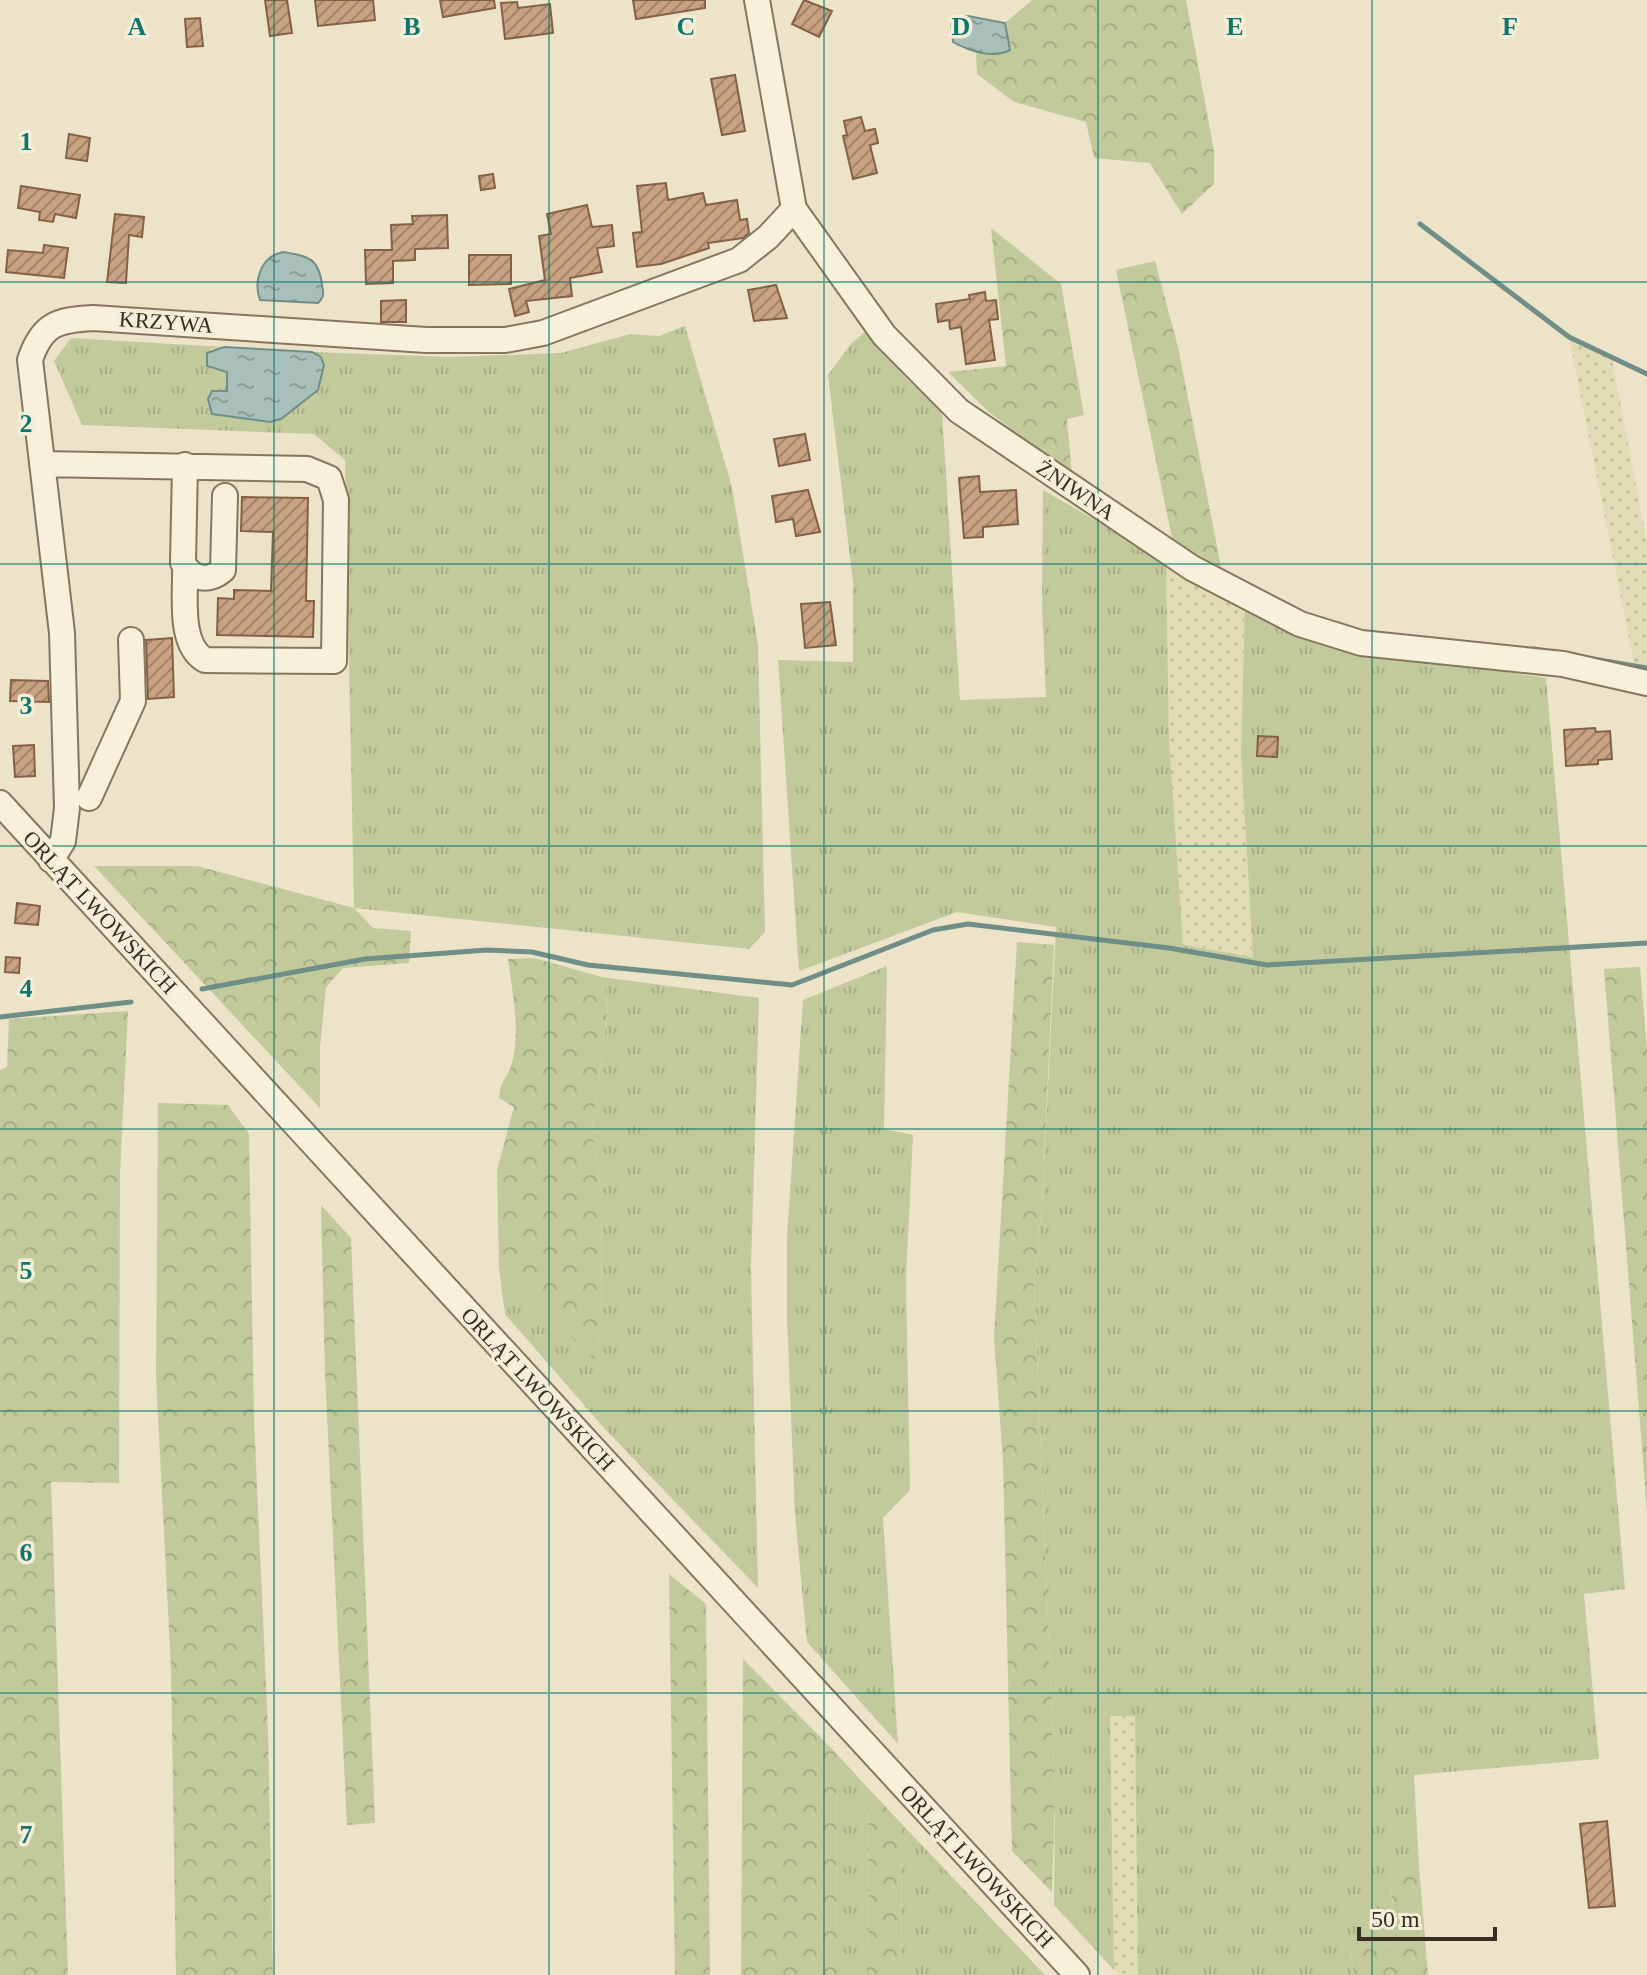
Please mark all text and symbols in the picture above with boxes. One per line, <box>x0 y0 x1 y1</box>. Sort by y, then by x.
text: A <box>128 12 147 41</box>
text: B <box>403 12 421 41</box>
text: C <box>677 12 695 41</box>
text: D <box>952 12 970 41</box>
text: E <box>1226 12 1244 41</box>
text: F <box>1502 12 1518 41</box>
text: 1 <box>20 127 33 156</box>
street label: KRZYWA <box>118 306 214 338</box>
text: 2 <box>20 409 33 438</box>
street label: ŻNIWNA <box>1032 455 1120 525</box>
text: 3 <box>20 691 33 720</box>
street label: ORLĄT LWOWSKICH <box>18 825 182 999</box>
text: 4 <box>20 974 33 1003</box>
text: 5 <box>20 1256 33 1285</box>
street label: ORLĄT LWOWSKICH <box>456 1302 620 1476</box>
text: 6 <box>20 1538 33 1567</box>
street label: ORLĄT LWOWSKICH <box>895 1779 1059 1953</box>
text: 7 <box>20 1820 33 1849</box>
scale bar <box>1359 1891 1495 1941</box>
text: 50 m <box>1371 1906 1420 1932</box>

